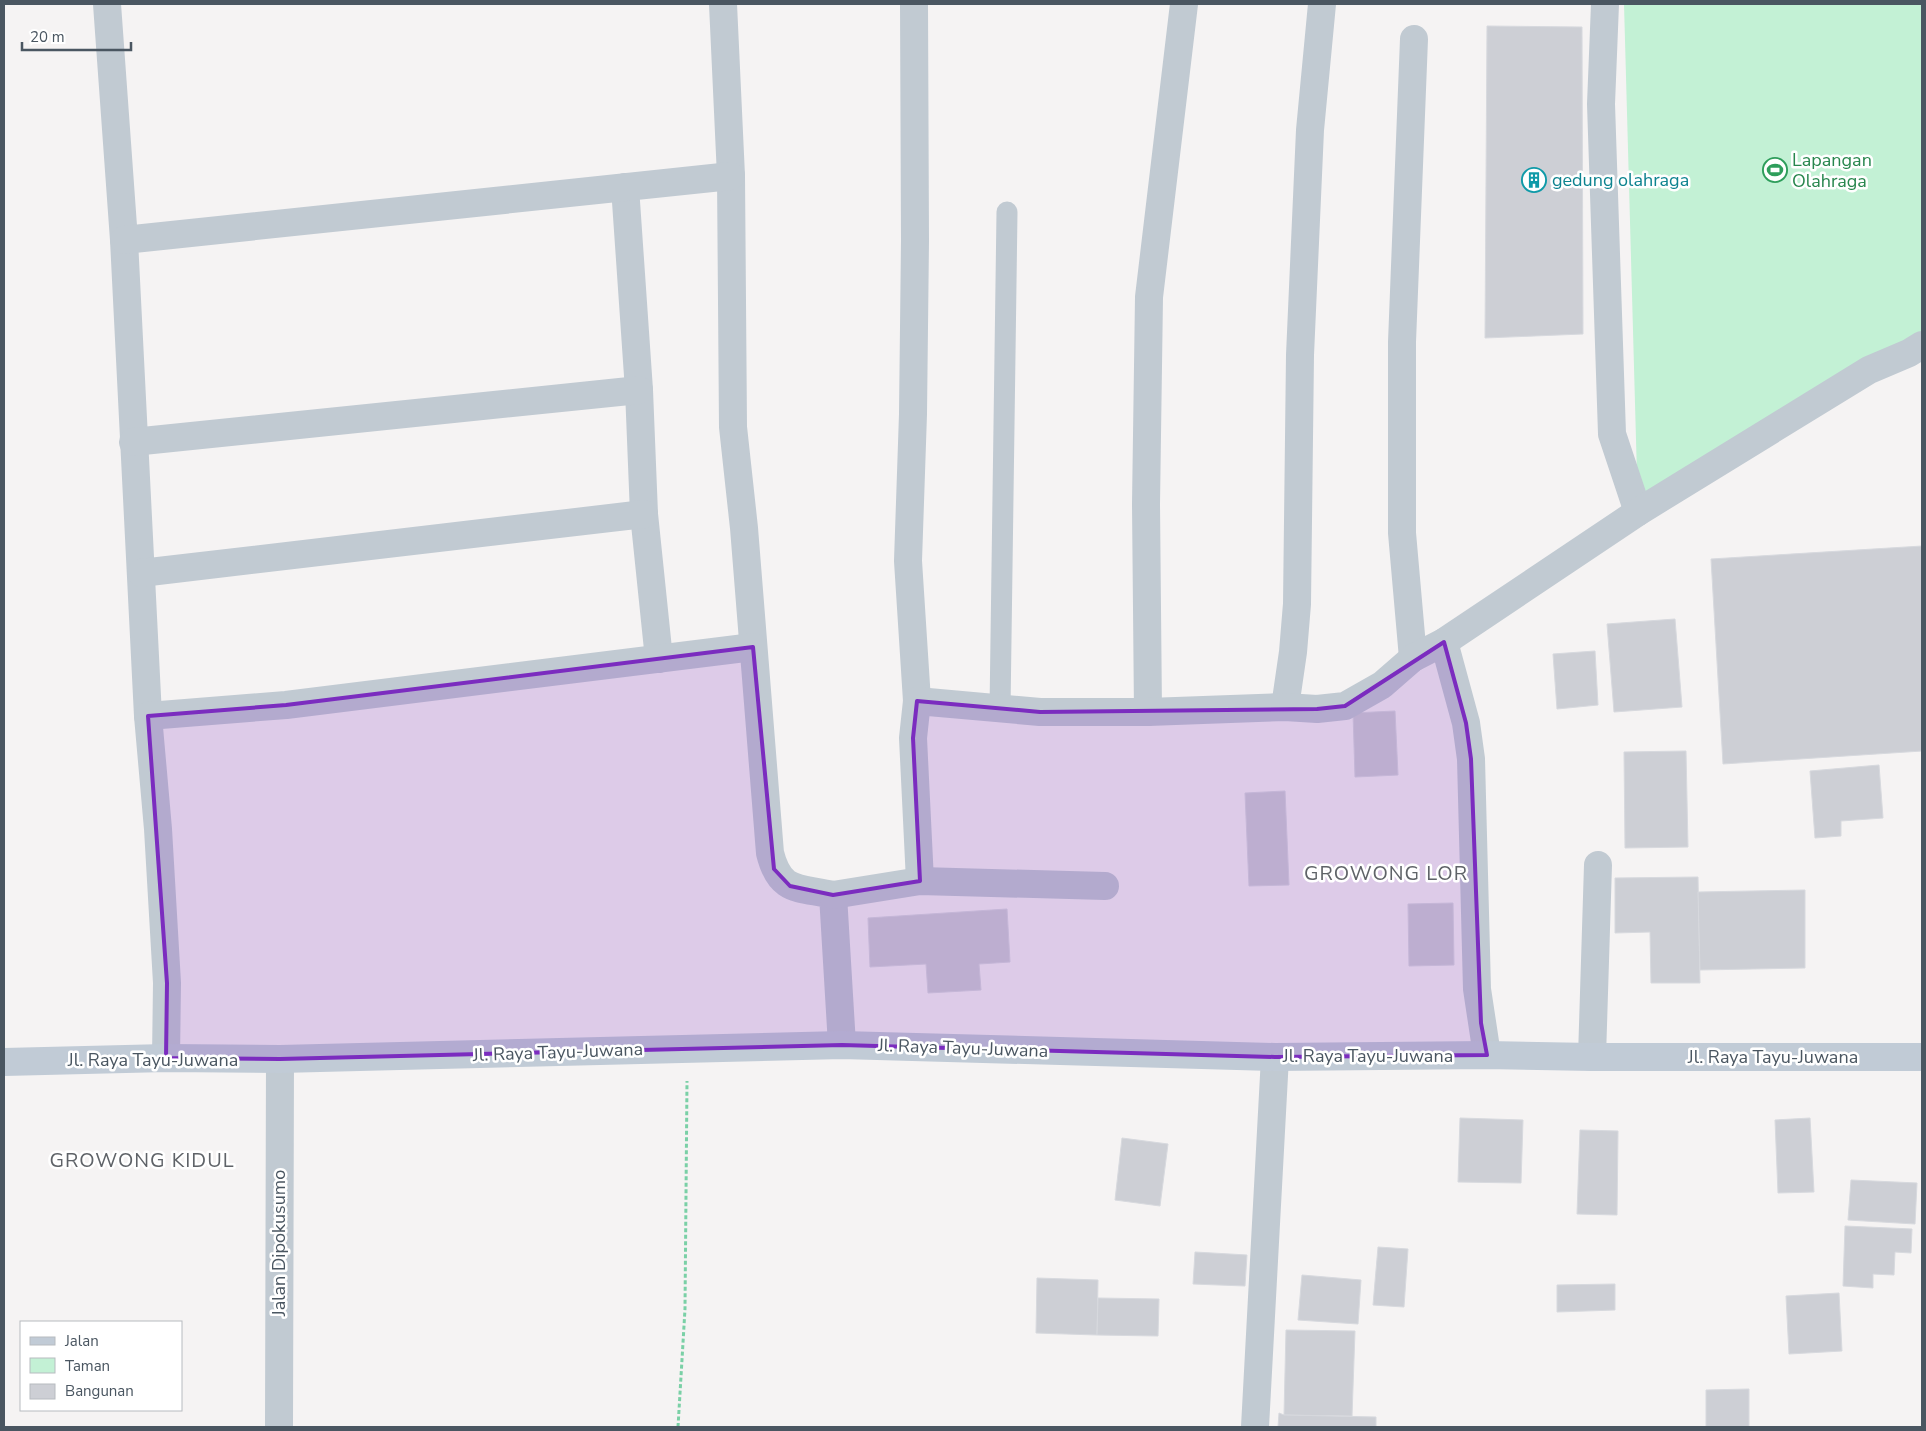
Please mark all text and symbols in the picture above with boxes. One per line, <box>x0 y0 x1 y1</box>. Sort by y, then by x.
scale bar <box>22 20 131 52</box>
text: 20 m <box>30 27 65 47</box>
place label: Lapangan Olahraga <box>1792 148 1872 193</box>
sports icon: Lapangan Olahraga <box>1762 157 1788 183</box>
building icon: gedung olahraga <box>1521 167 1547 193</box>
place label: gedung olahraga <box>1552 168 1689 192</box>
district label: GROWONG LOR <box>1304 860 1468 887</box>
street label: Jl. Raya Tayu-Juwana <box>876 1033 1049 1063</box>
street label: Jl. Raya Tayu-Juwana <box>471 1037 644 1067</box>
street label: Jl. Raya Tayu-Juwana <box>1282 1044 1453 1068</box>
street label: Jl. Raya Tayu-Juwana <box>1687 1045 1858 1069</box>
street label: Jl. Raya Tayu-Juwana <box>67 1048 238 1072</box>
district label: GROWONG KIDUL <box>49 1147 235 1174</box>
street label: Jalan Dipokusumo <box>267 1170 291 1317</box>
legend <box>20 1321 182 1411</box>
text: Jalan <box>64 1331 99 1351</box>
text: Taman <box>65 1356 110 1376</box>
text: Bangunan <box>65 1381 134 1401</box>

